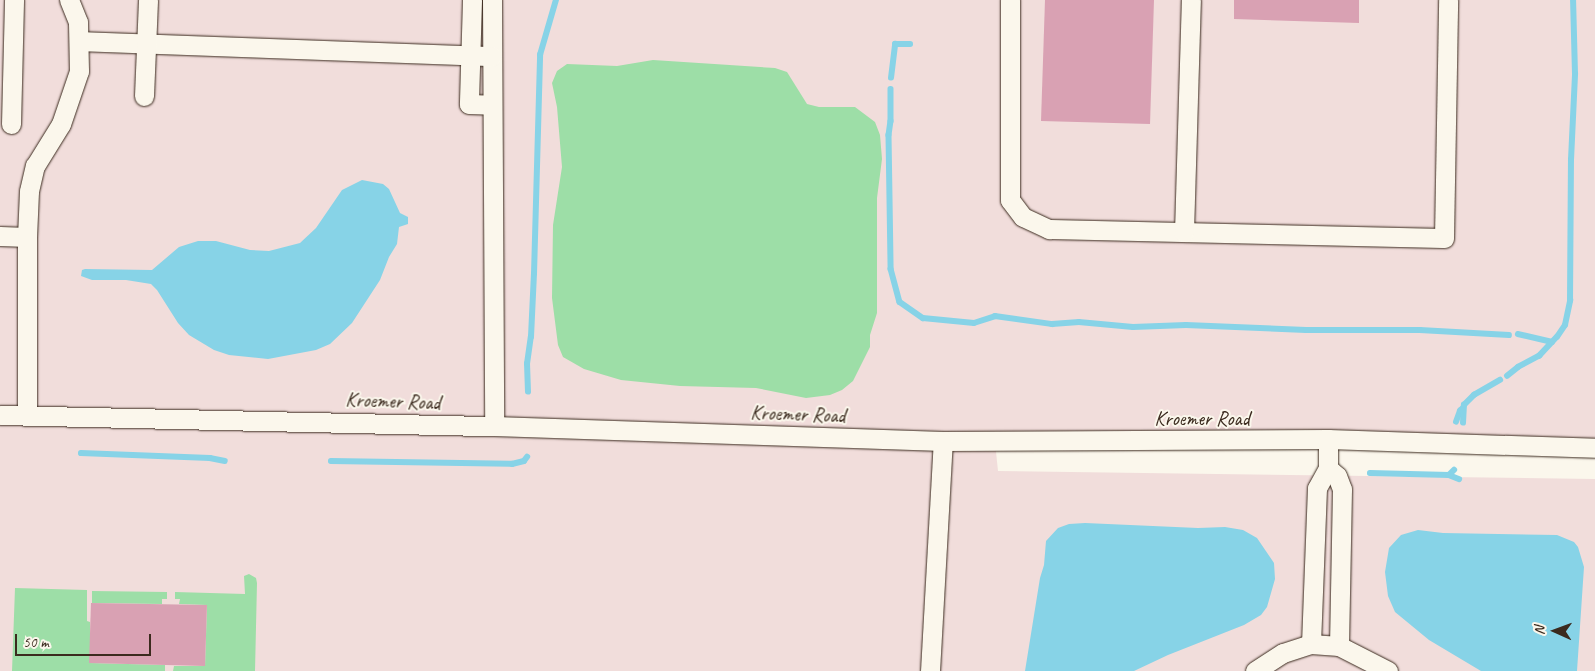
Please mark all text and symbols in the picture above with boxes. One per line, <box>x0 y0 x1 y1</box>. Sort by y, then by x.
street label: Kroemer Road <box>345 387 441 415</box>
street label: Kroemer Road <box>750 400 846 428</box>
street label: Kroemer Road <box>1155 406 1249 430</box>
north arrow <box>1530 606 1580 656</box>
scale bar <box>18 624 154 656</box>
text: N <box>1531 626 1548 635</box>
text: 50 m <box>23 633 49 652</box>

